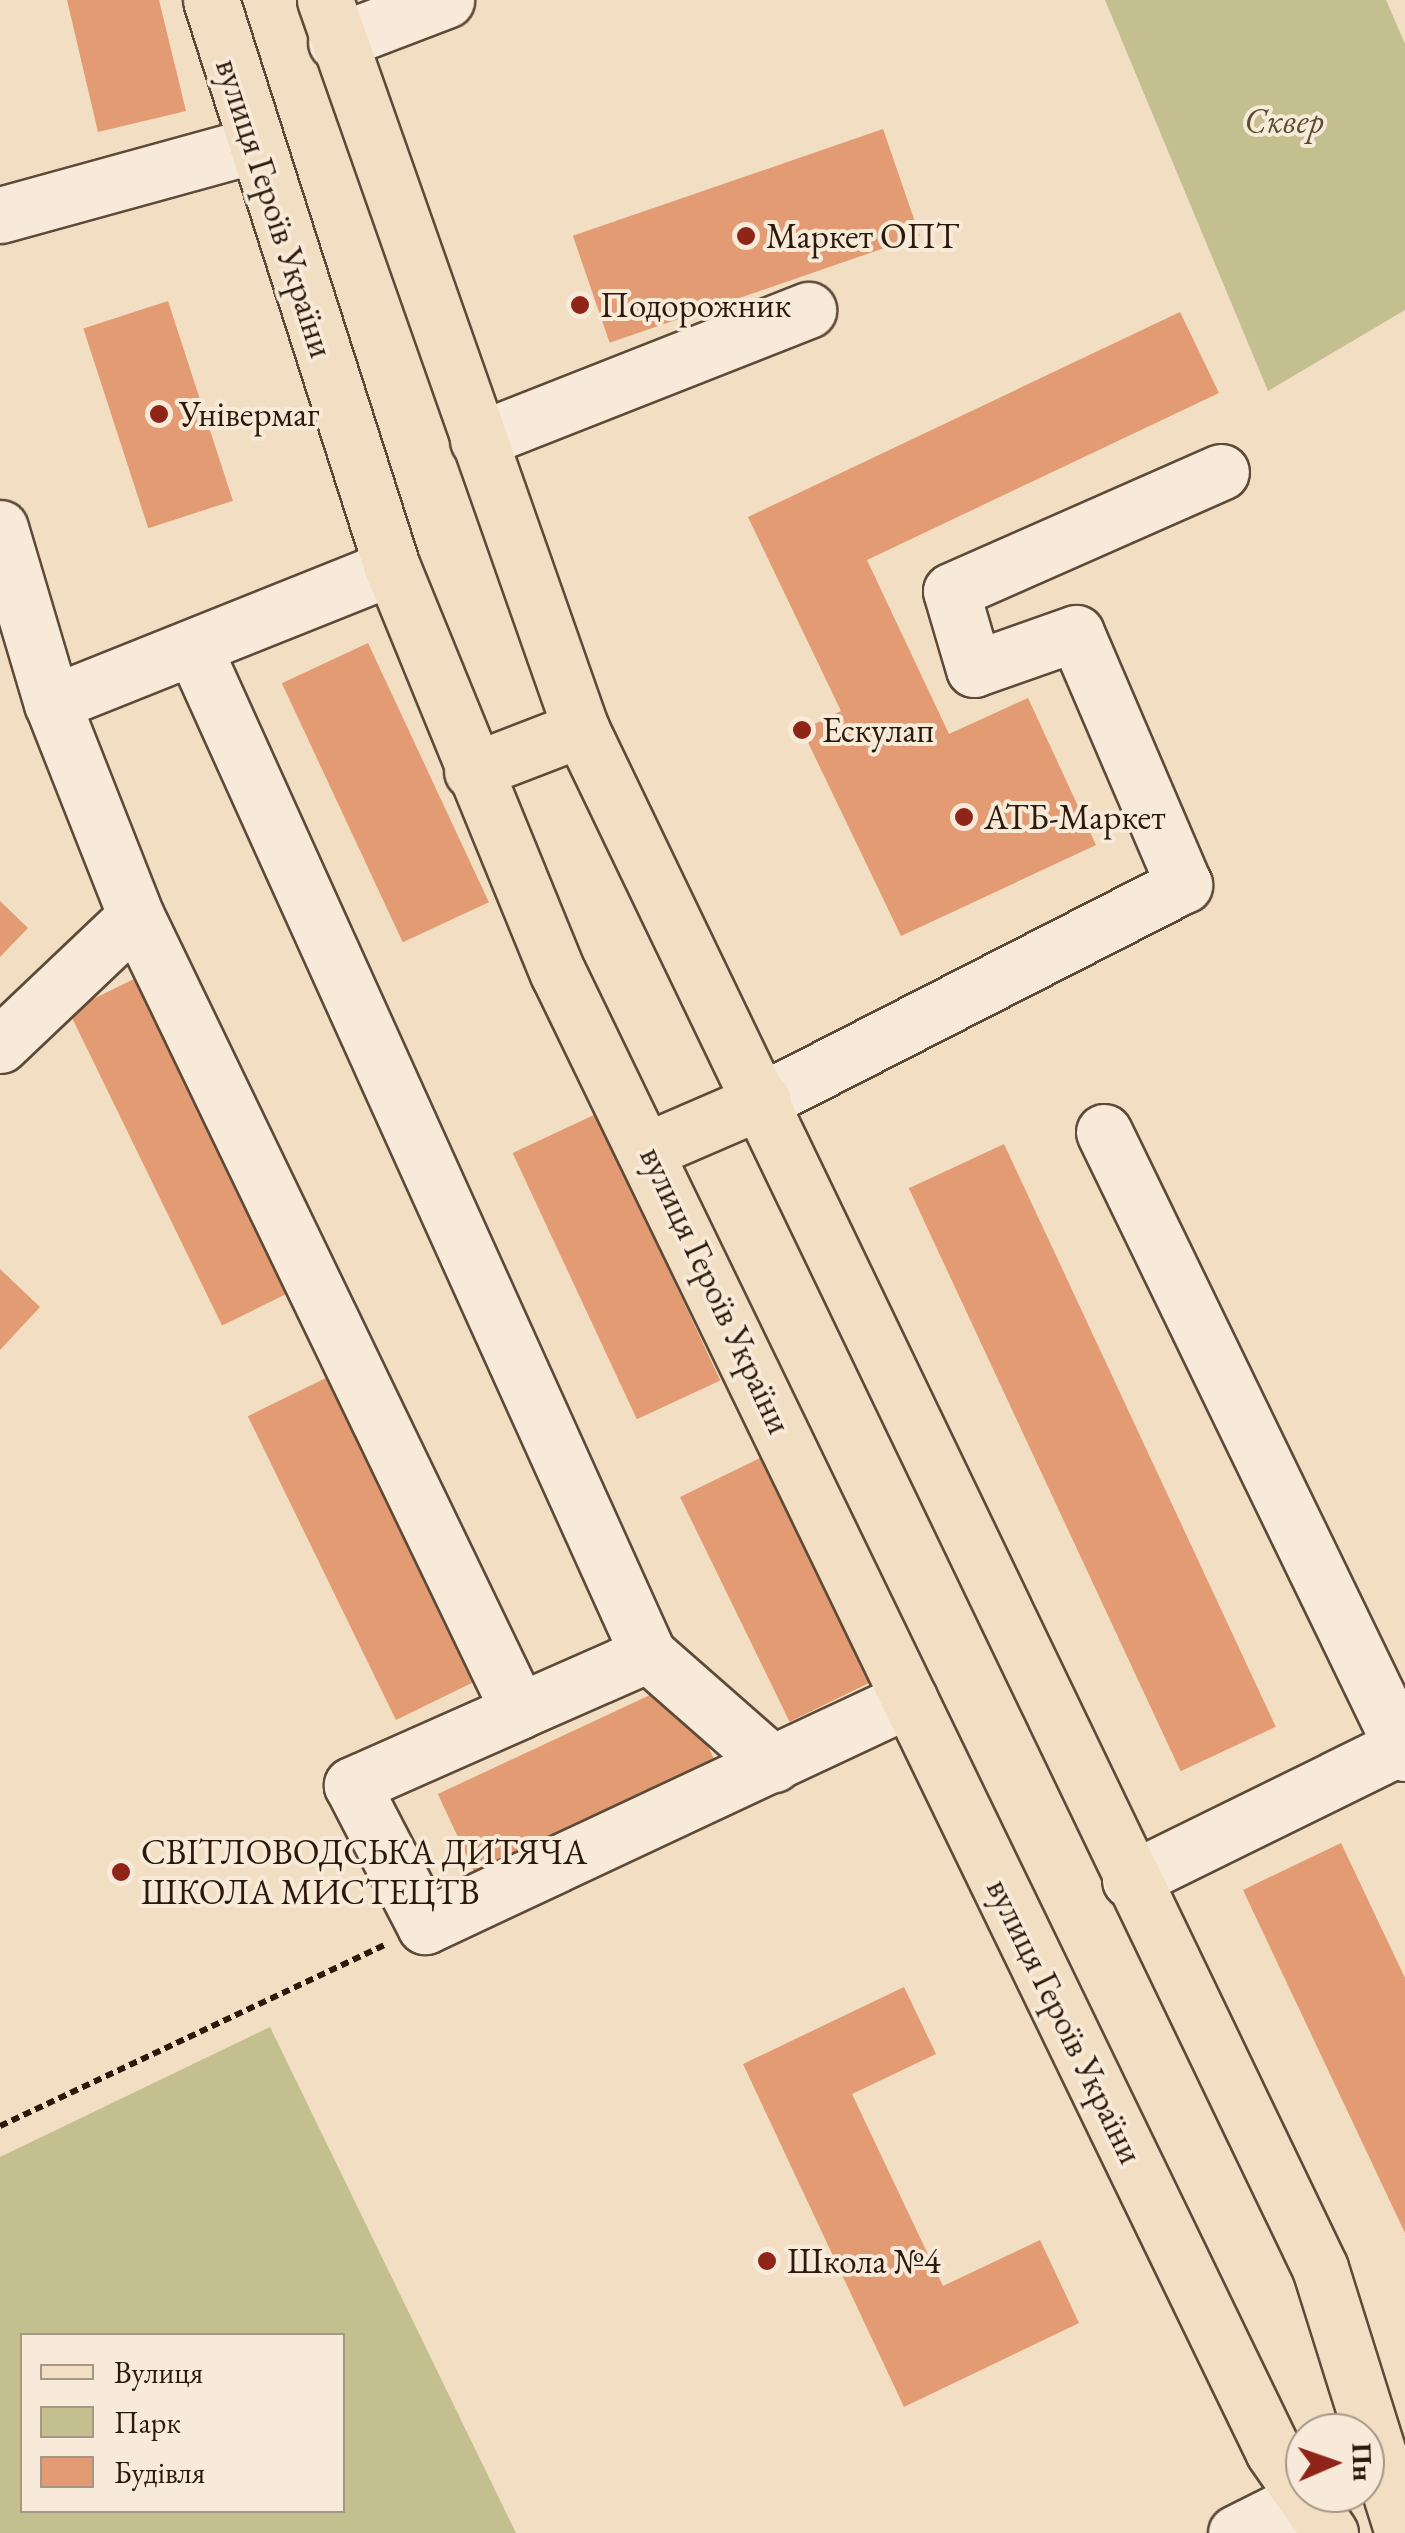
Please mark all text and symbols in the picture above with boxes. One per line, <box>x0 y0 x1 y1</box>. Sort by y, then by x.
street label: вулиця Героїв України <box>207 53 343 363</box>
park label: Сквер <box>1244 100 1324 142</box>
place label: Маркет ОПТ <box>766 215 959 257</box>
marker: Маркет ОПТ <box>735 225 757 247</box>
place label: Подорожник <box>600 284 791 326</box>
marker: Подорожник <box>569 294 591 316</box>
place label: Універмаг <box>179 393 319 435</box>
marker: Універмаг <box>148 403 170 425</box>
place label: Ескулап <box>822 709 934 751</box>
marker: Ескулап <box>791 719 813 741</box>
place label: АТБ-Маркет <box>984 796 1165 838</box>
marker: АТБ-Маркет <box>953 806 975 828</box>
street label: вулиця Героїв України <box>631 1140 801 1440</box>
place label: СВІТЛОВОДСЬКА ДИТЯЧА ШКОЛА МИСТЕЦТВ <box>141 1831 587 1913</box>
marker: СВІТЛОВОДСЬКА ДИТЯЧА ШКОЛА МИСТЕЦТВ <box>110 1861 132 1883</box>
street label: вулиця Героїв України <box>978 1872 1152 2170</box>
place label: Школа №4 <box>787 2240 941 2282</box>
marker: Школа №4 <box>756 2250 778 2272</box>
legend <box>20 2333 345 2513</box>
text: Вулиця <box>114 2353 203 2392</box>
text: Парк <box>114 2403 181 2442</box>
north arrow <box>1285 2413 1385 2513</box>
text: Пн <box>1344 2442 1382 2482</box>
text: Будівля <box>114 2453 205 2492</box>

